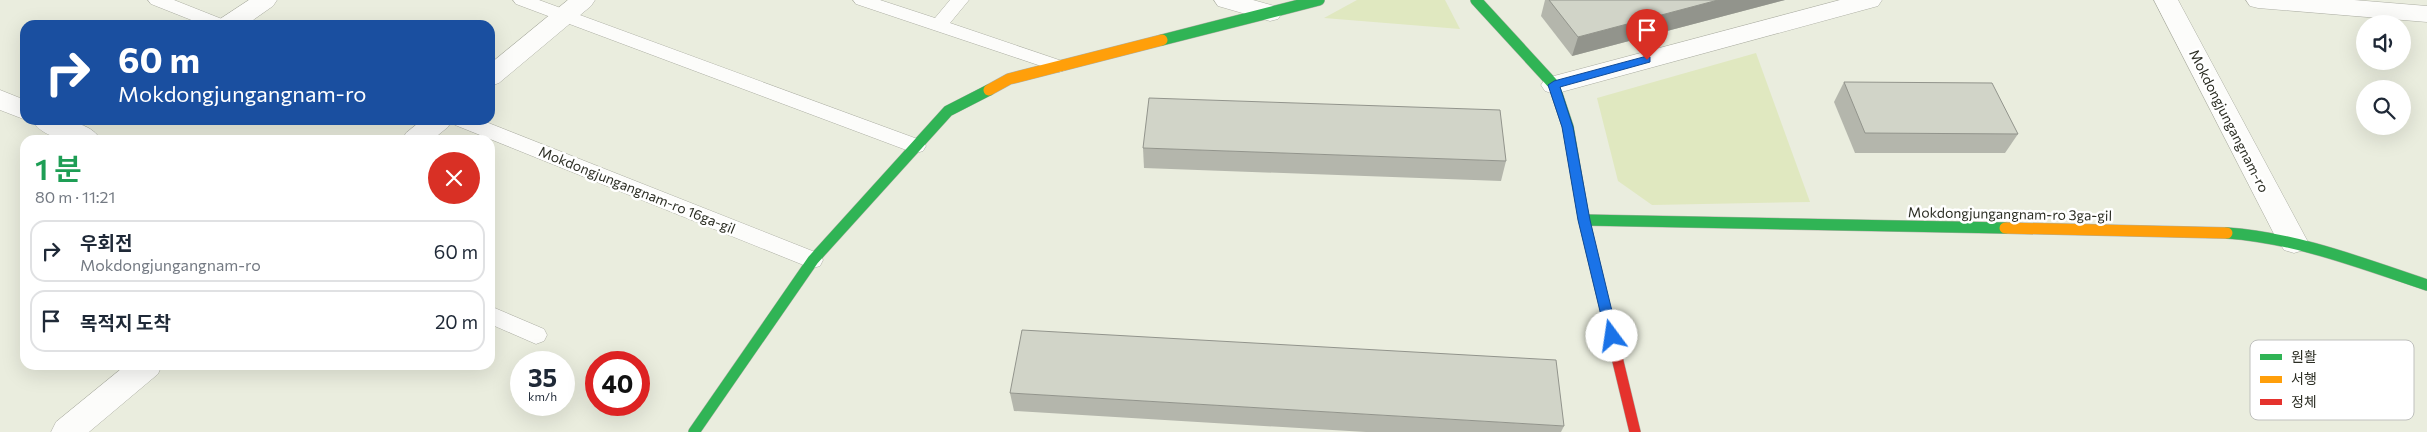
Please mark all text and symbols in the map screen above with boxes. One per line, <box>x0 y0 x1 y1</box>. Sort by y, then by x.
pin <box>1626 9 1668 60</box>
map controls <box>2356 15 2411 135</box>
button: sound <box>2356 15 2411 70</box>
icon: arrive <box>1633 16 1661 44</box>
text: 60 m <box>118 37 200 80</box>
icon: right <box>35 40 100 105</box>
street label: Mokdongjungangnam-ro <box>2186 46 2273 195</box>
text: Mokdongjungangnam-ro <box>118 80 366 107</box>
button: search <box>2356 80 2411 135</box>
street label: Mokdongjungangnam-ro 16ga-gil <box>536 142 738 237</box>
text: 1 분 <box>35 149 82 186</box>
button: close <box>428 152 480 204</box>
text: 80 m · 11:21 <box>35 187 115 206</box>
street label: Mokdongjungangnam-ro 3ga-gil <box>1908 203 2112 224</box>
text: 우회전 <box>80 231 132 254</box>
icon: right <box>37 237 65 265</box>
text: 60 m <box>434 240 478 263</box>
text: Mokdongjungangnam-ro <box>80 255 261 274</box>
icon: arrive <box>37 307 65 335</box>
position arrow <box>1585 309 1637 361</box>
text: 20 m <box>435 310 478 333</box>
text: 목적지 도착 <box>80 311 171 334</box>
legend <box>2250 340 2414 420</box>
text: 원활 <box>2291 348 2317 365</box>
speed limit sign: 40 <box>585 351 650 416</box>
text: 35 <box>528 362 557 392</box>
text: 서행 <box>2291 370 2317 387</box>
text: km/h <box>528 389 557 403</box>
text: 정체 <box>2291 393 2317 410</box>

